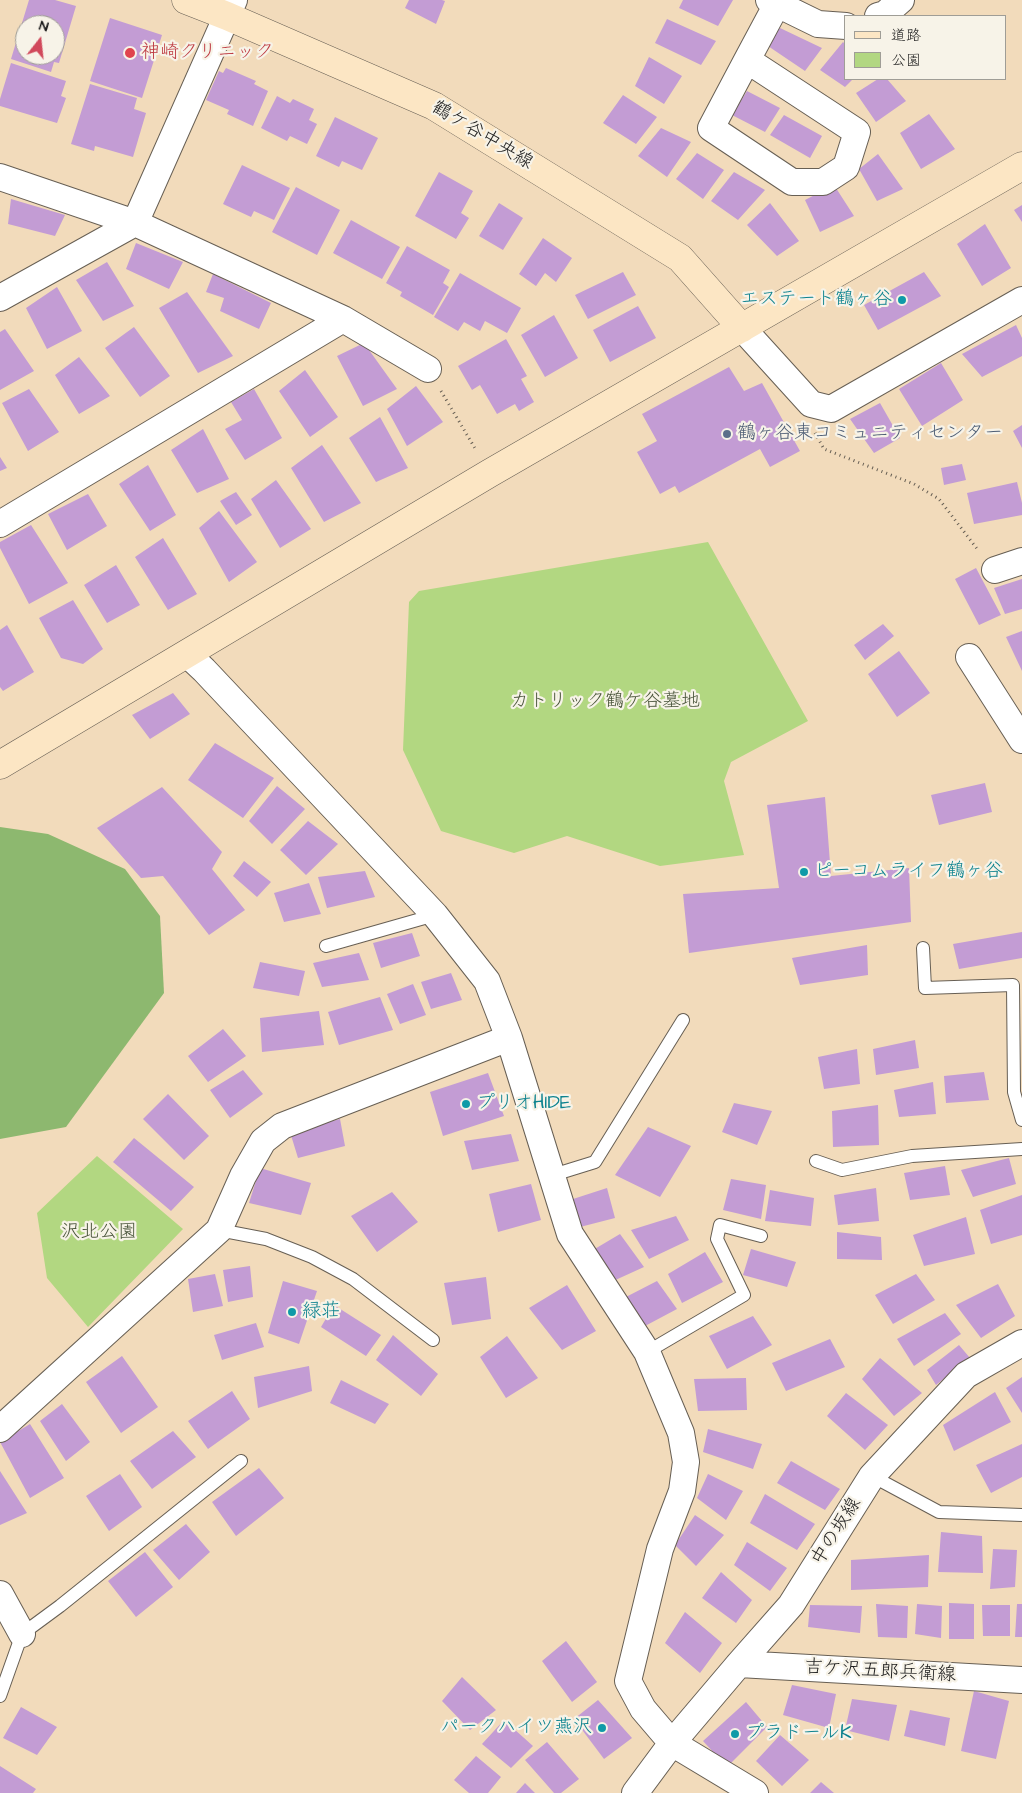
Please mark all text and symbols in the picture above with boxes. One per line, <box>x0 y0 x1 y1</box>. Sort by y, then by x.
north arrow <box>15 15 65 65</box>
legend <box>844 15 1007 80</box>
text: N <box>37 16 51 37</box>
text: 道路 <box>891 25 921 46</box>
place label: 神崎クリニック <box>141 42 274 64</box>
marker: 神崎クリニック <box>123 46 137 60</box>
text: 公園 <box>891 50 921 71</box>
street label: 鶴ケ谷中央線 <box>427 97 537 175</box>
place label: エステート鶴ヶ谷 <box>740 289 892 311</box>
marker: エステート鶴ヶ谷 <box>896 294 908 306</box>
place label: 鶴ヶ谷東コミュニティセンター <box>737 423 1003 445</box>
marker: 鶴ヶ谷東コミュニティセンター <box>721 428 733 440</box>
park label: カトリック鶴ケ谷墓地 <box>510 691 700 713</box>
place label: ピーコムライフ鶴ヶ谷 <box>814 861 1003 883</box>
marker: ピーコムライフ鶴ヶ谷 <box>798 866 810 878</box>
place label: プリオHIDE <box>476 1093 571 1115</box>
marker: プリオHIDE <box>460 1098 472 1110</box>
park label: 沢北公園 <box>61 1222 137 1244</box>
place label: 緑荘 <box>302 1301 340 1323</box>
marker: 緑荘 <box>286 1306 298 1318</box>
street label: 中の坂線 <box>807 1494 867 1570</box>
street label: 吉ケ沢五郎兵衛線 <box>804 1657 956 1687</box>
place label: パークハイツ燕沢 <box>440 1717 592 1739</box>
marker: パークハイツ燕沢 <box>596 1722 608 1734</box>
place label: プラドールK <box>745 1723 852 1745</box>
marker: プラドールK <box>729 1728 741 1740</box>

